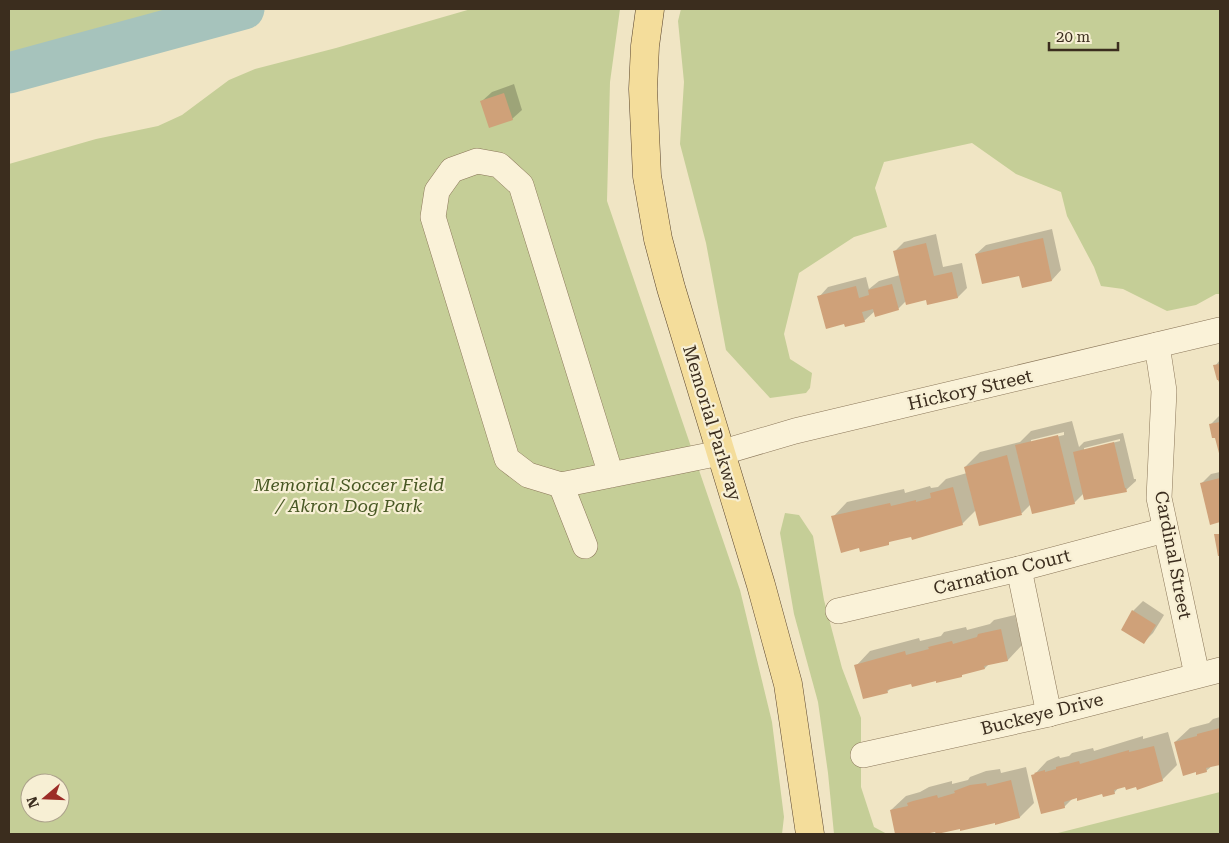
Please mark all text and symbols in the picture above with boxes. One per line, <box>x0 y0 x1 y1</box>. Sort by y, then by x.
scale bar <box>1049 20 1118 52</box>
text: 20 m <box>1056 28 1091 46</box>
street label: Memorial Parkway <box>679 343 746 503</box>
street label: Hickory Street <box>906 365 1035 414</box>
park label: Memorial Soccer Field / Akron Dog Park <box>253 474 444 516</box>
street label: Cardinal Street <box>1151 489 1196 621</box>
street label: Carnation Court <box>931 544 1073 599</box>
street label: Buckeye Drive <box>978 688 1105 739</box>
north arrow <box>20 773 70 823</box>
text: N <box>23 794 42 810</box>

